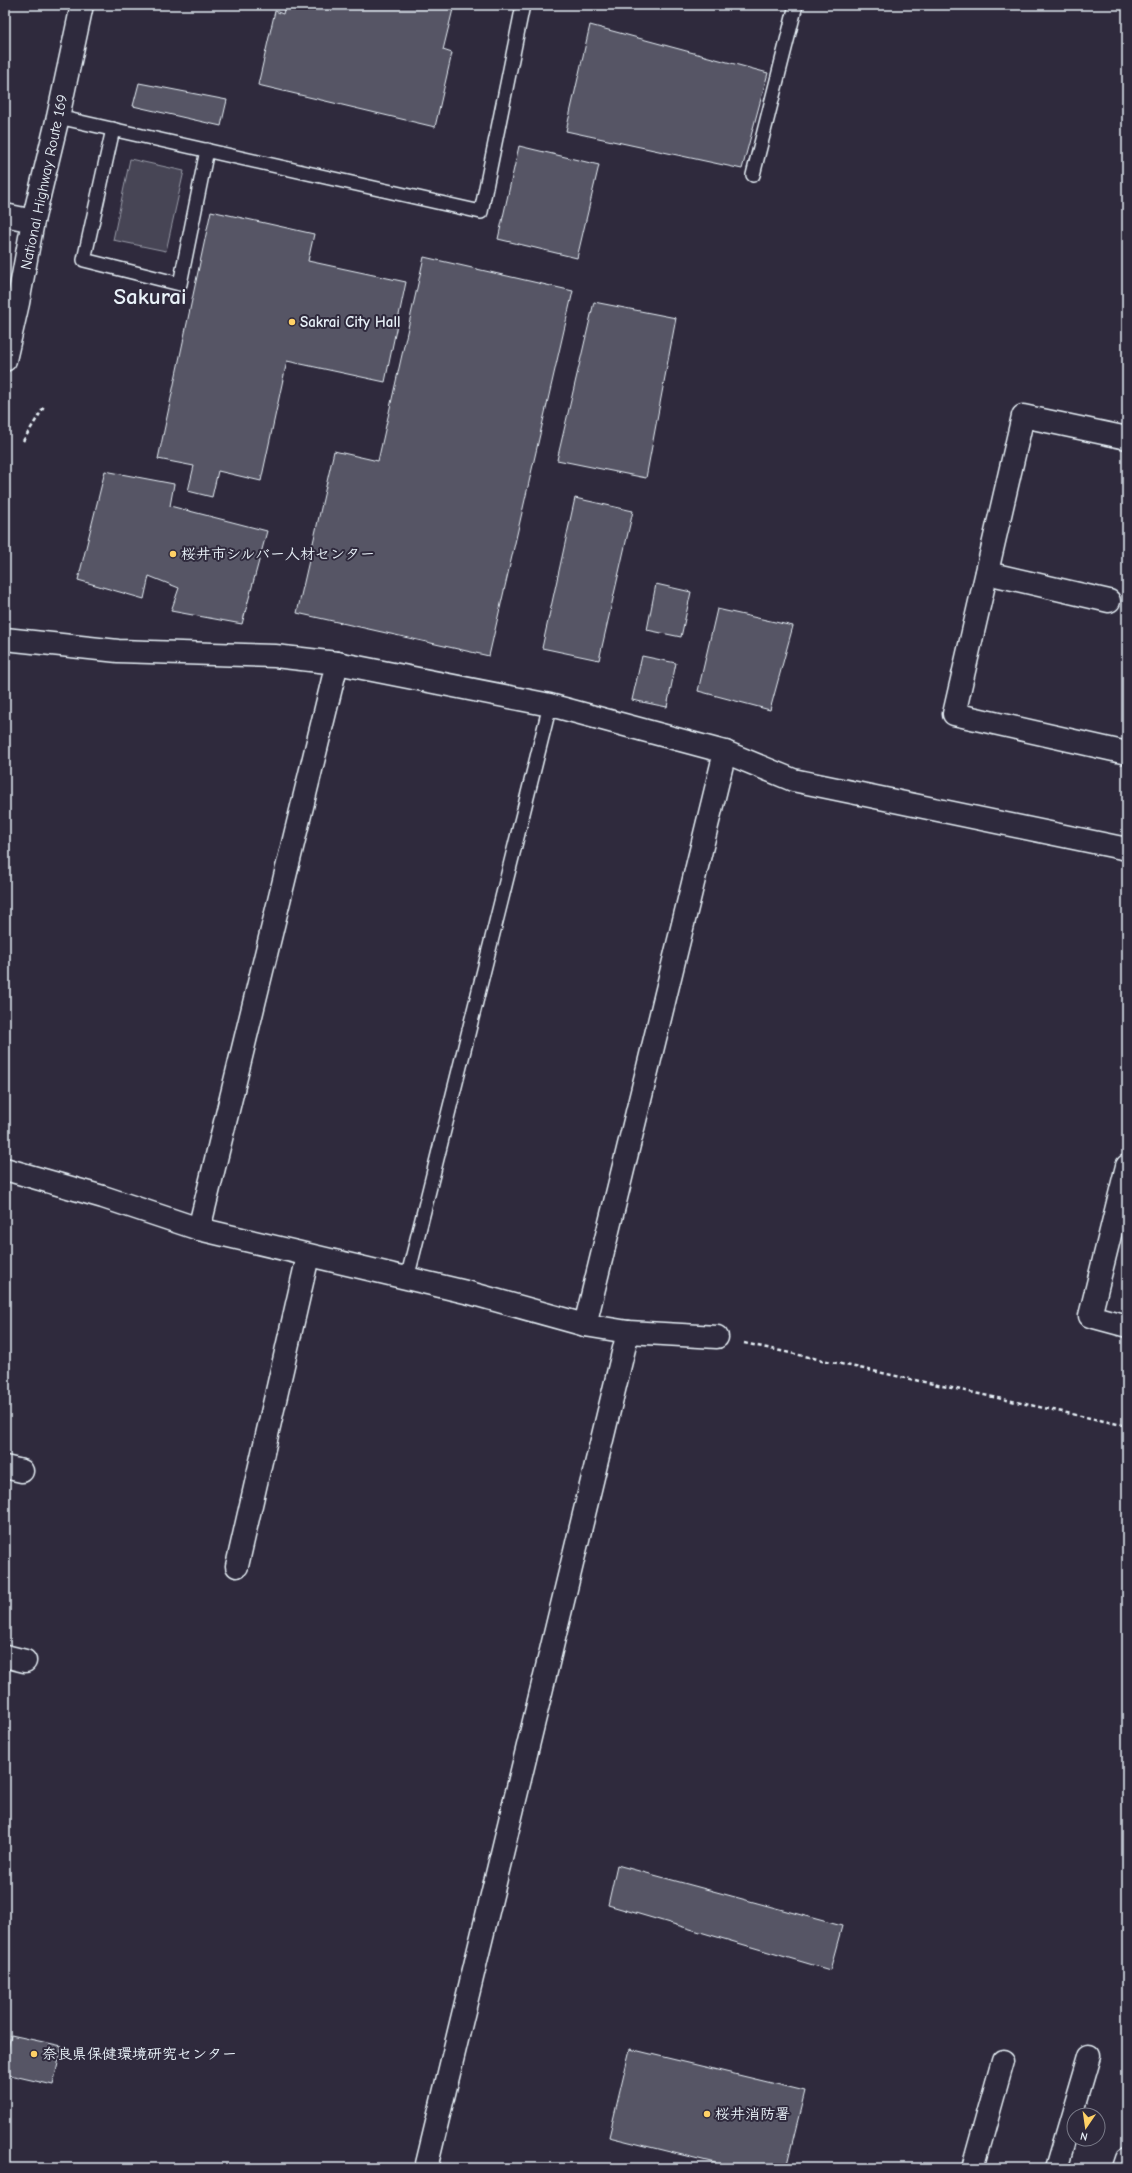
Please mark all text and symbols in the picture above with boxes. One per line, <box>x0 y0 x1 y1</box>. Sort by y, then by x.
street label: National Highway Route 169 <box>17 93 71 271</box>
district label: Sakurai <box>113 283 187 310</box>
place label: Sakrai City Hall <box>300 313 401 331</box>
marker: Sakrai City Hall <box>287 317 297 327</box>
place label: 桜井市シルバー人材センター <box>181 545 375 563</box>
marker: 桜井市シルバー人材センター <box>168 549 178 559</box>
place label: 奈良県保健環境研究センター <box>42 2045 237 2063</box>
marker: 奈良県保健環境研究センター <box>29 2049 39 2059</box>
place label: 桜井消防署 <box>715 2105 790 2123</box>
north arrow <box>1066 2107 1106 2147</box>
marker: 桜井消防署 <box>702 2109 712 2119</box>
text: N <box>1079 2129 1089 2143</box>

